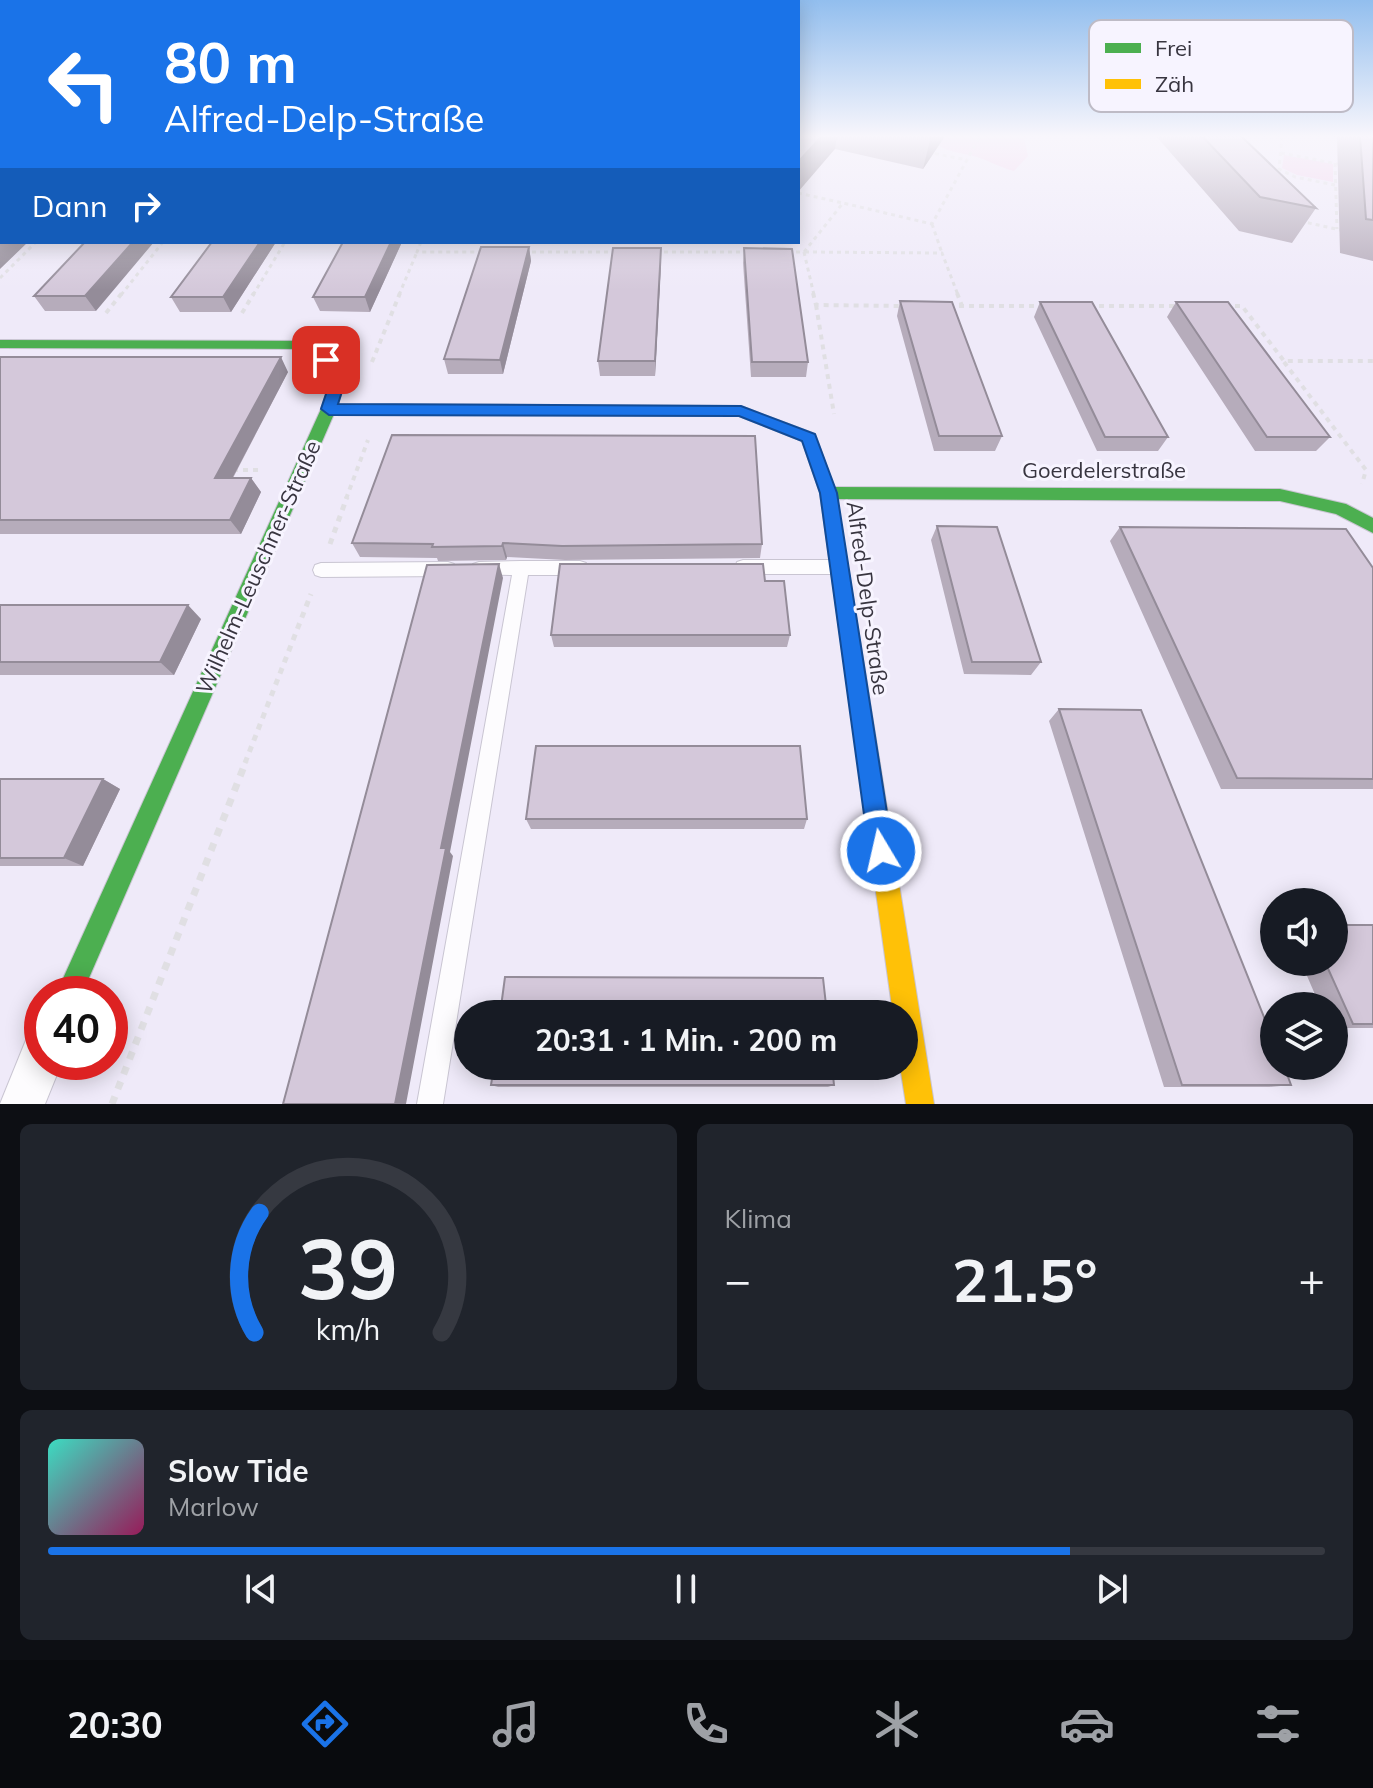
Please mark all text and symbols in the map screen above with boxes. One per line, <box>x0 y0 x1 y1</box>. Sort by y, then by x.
legend <box>1089 20 1353 112</box>
text: 80 m <box>164 27 297 97</box>
icon: left <box>32 32 136 136</box>
text: Frei <box>1155 34 1192 62</box>
text: Zäh <box>1155 70 1194 98</box>
text: Alfred-Delp-Straße <box>164 96 484 141</box>
icon: right <box>124 184 168 228</box>
text: Dann <box>32 187 108 225</box>
pin <box>292 326 360 394</box>
icon: arrive <box>304 338 348 382</box>
street label: Wilhelm-Leuschner-Straße <box>189 436 327 698</box>
street label: Goerdelerstraße <box>1022 456 1186 484</box>
street label: Alfred-Delp-Straße <box>841 499 895 697</box>
position arrow <box>839 809 923 893</box>
map controls <box>1260 888 1348 1080</box>
button: sound <box>1260 888 1348 976</box>
speed limit sign: 40 <box>24 976 128 1080</box>
button: layers <box>1260 992 1348 1080</box>
text: 20:31 · 1 Min. · 200 m <box>535 1021 837 1059</box>
text: Klima <box>725 1202 792 1235</box>
text: 39 <box>298 1215 398 1320</box>
text: 21.5° <box>952 1242 1098 1317</box>
text: − <box>725 1252 751 1307</box>
text: + <box>1299 1252 1325 1307</box>
text: km/h <box>316 1311 381 1347</box>
text: Slow Tide <box>168 1452 309 1490</box>
text: Marlow <box>168 1490 259 1523</box>
icon: previous <box>239 1567 283 1611</box>
icon: pause <box>664 1567 708 1611</box>
icon: next <box>1090 1567 1134 1611</box>
icon: directions <box>297 1696 353 1752</box>
icon: music <box>488 1696 544 1752</box>
icon: phone <box>678 1696 734 1752</box>
icon: climate <box>869 1696 925 1752</box>
icon: car <box>1059 1696 1115 1752</box>
icon: filters <box>1250 1696 1306 1752</box>
text: 20:30 <box>67 1702 163 1747</box>

